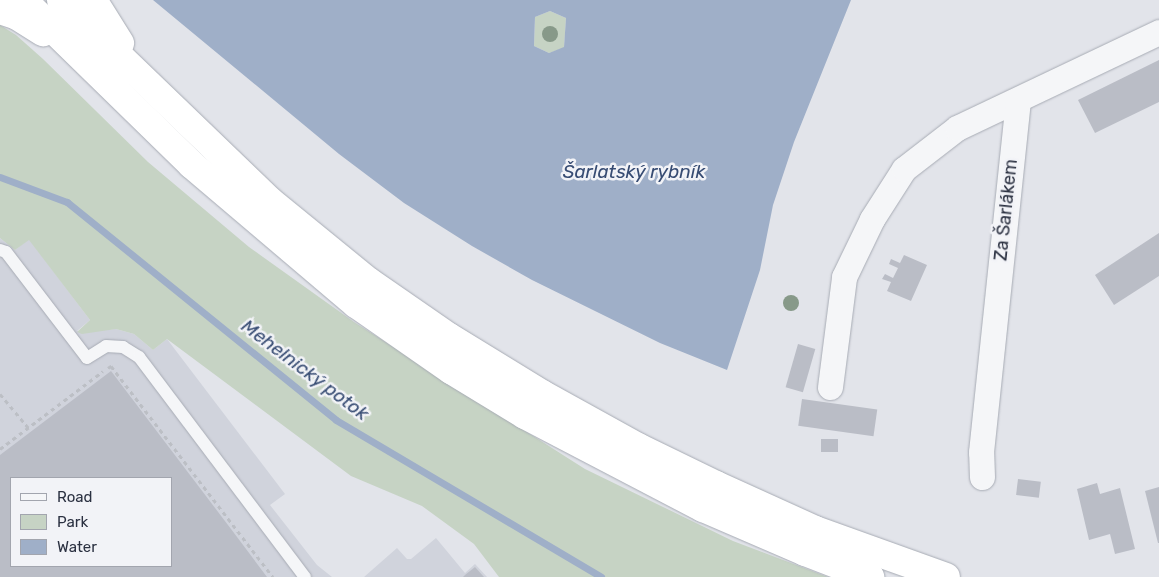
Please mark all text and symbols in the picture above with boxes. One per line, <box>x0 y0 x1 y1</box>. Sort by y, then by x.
street label: Za Šarlákem <box>990 158 1022 262</box>
water label: Šarlatský rybník <box>562 161 706 183</box>
water label: Mehelnický potok <box>237 314 373 426</box>
legend <box>10 477 172 567</box>
text: Road <box>57 488 93 506</box>
text: Park <box>57 513 88 531</box>
text: Water <box>57 538 97 556</box>

